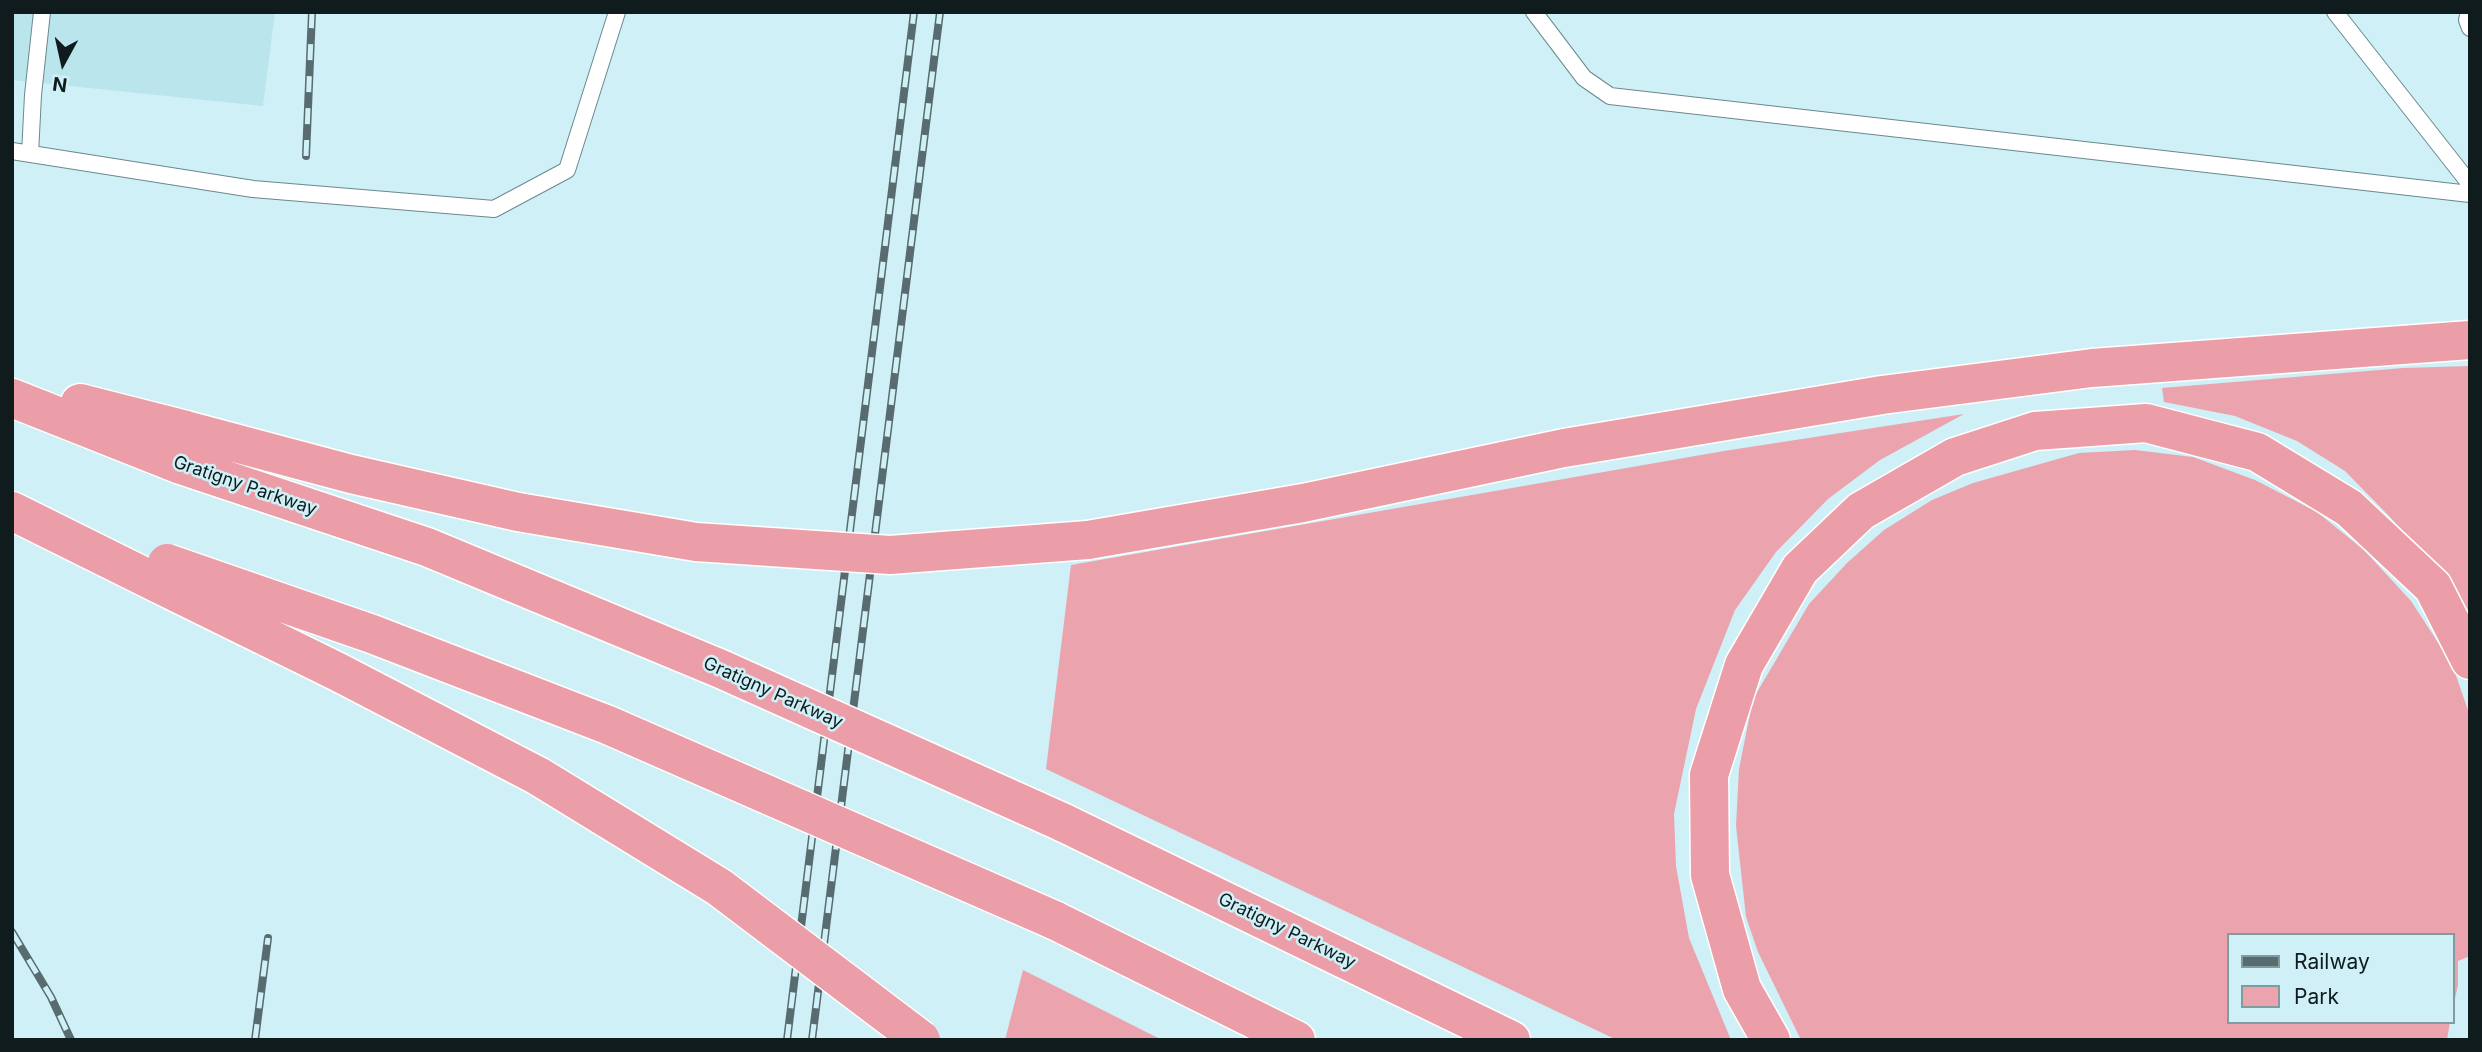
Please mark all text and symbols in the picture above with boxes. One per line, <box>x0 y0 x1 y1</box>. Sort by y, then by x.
north arrow <box>28 28 98 98</box>
text: N <box>51 72 69 97</box>
street label: Gratigny Parkway <box>170 451 320 521</box>
street label: Gratigny Parkway <box>700 653 846 733</box>
street label: Gratigny Parkway <box>1215 888 1359 974</box>
legend <box>2226 933 2454 1024</box>
text: Railway <box>2294 949 2370 974</box>
text: Park <box>2294 984 2339 1009</box>

